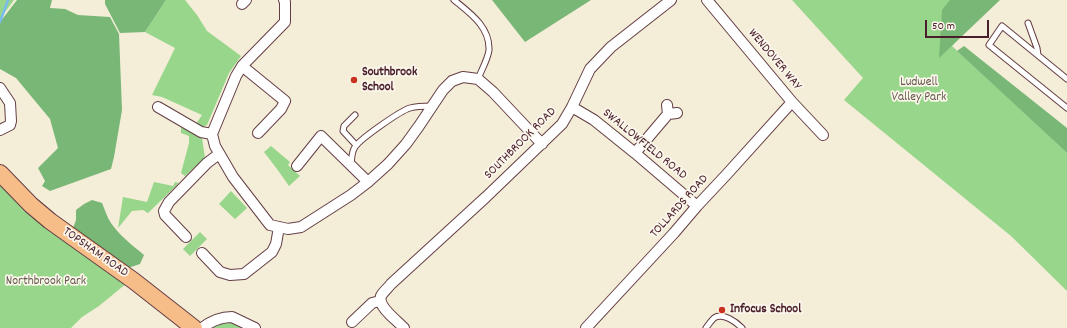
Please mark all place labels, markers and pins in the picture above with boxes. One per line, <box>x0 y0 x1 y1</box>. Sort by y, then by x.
place label: Southbrook School <box>362 65 417 96</box>
marker: Southbrook School <box>349 75 359 85</box>
place label: Infocus School <box>730 302 801 318</box>
marker: Infocus School <box>717 305 727 315</box>

